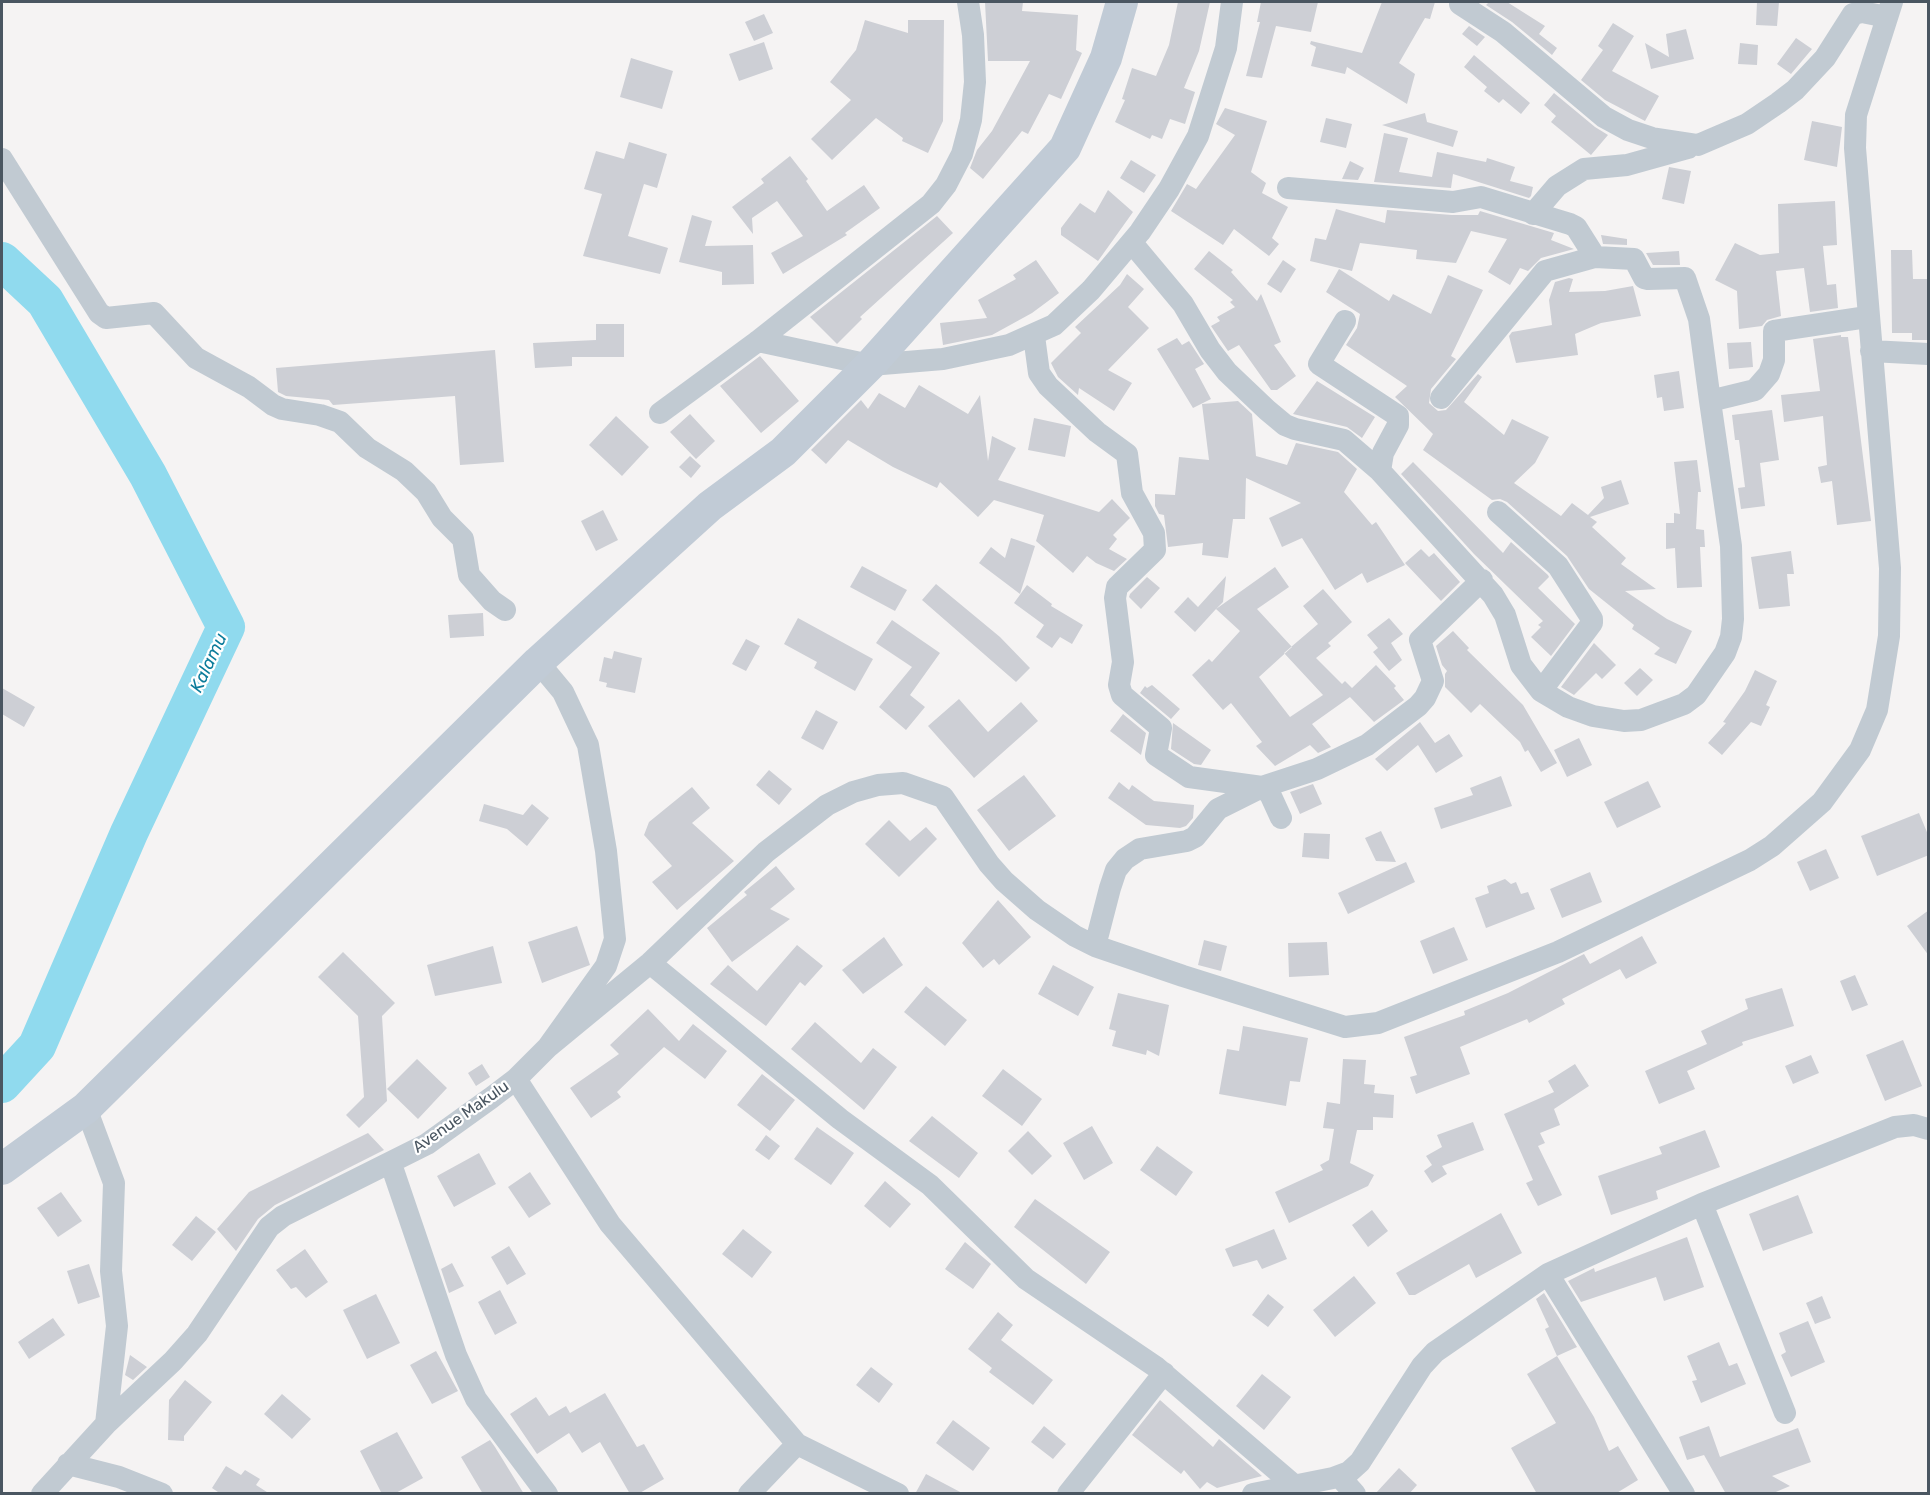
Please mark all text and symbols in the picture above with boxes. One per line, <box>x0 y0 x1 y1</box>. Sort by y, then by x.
water label: Kalamu <box>186 630 232 696</box>
street label: Avenue Makulu <box>409 1077 513 1157</box>

